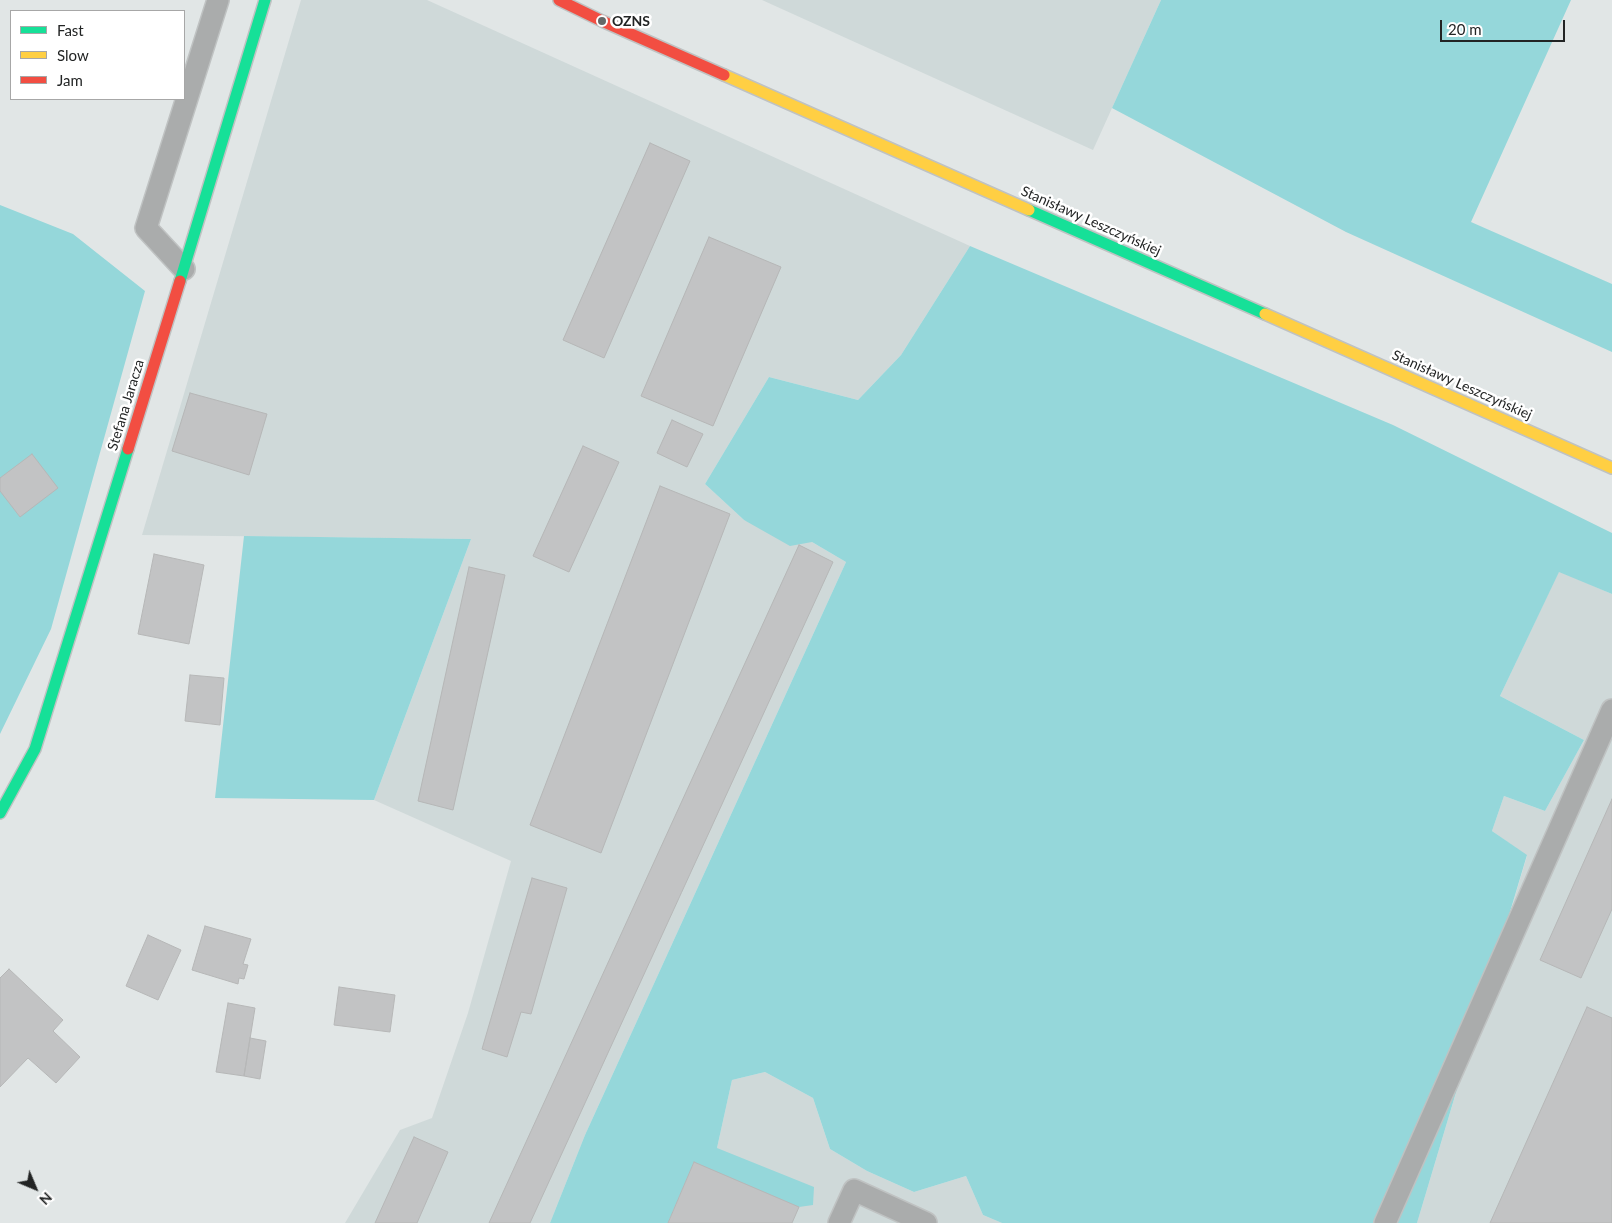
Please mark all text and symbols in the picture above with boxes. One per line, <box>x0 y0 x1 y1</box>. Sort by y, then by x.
legend <box>10 10 185 100</box>
scale bar <box>1442 10 1567 42</box>
place label: OZNS <box>612 13 650 29</box>
marker: OZNS <box>596 15 608 27</box>
text: 20 m <box>1448 20 1482 38</box>
text: Fast <box>57 21 84 39</box>
text: Slow <box>57 46 89 64</box>
text: Jam <box>57 71 83 89</box>
street label: Stanisławy Leszczyńskiej <box>1019 183 1163 259</box>
street label: Stanisławy Leszczyńskiej <box>1390 347 1534 423</box>
street label: Stefana Jaracza <box>104 357 148 453</box>
north arrow <box>10 1163 60 1213</box>
text: N <box>36 1189 56 1209</box>

